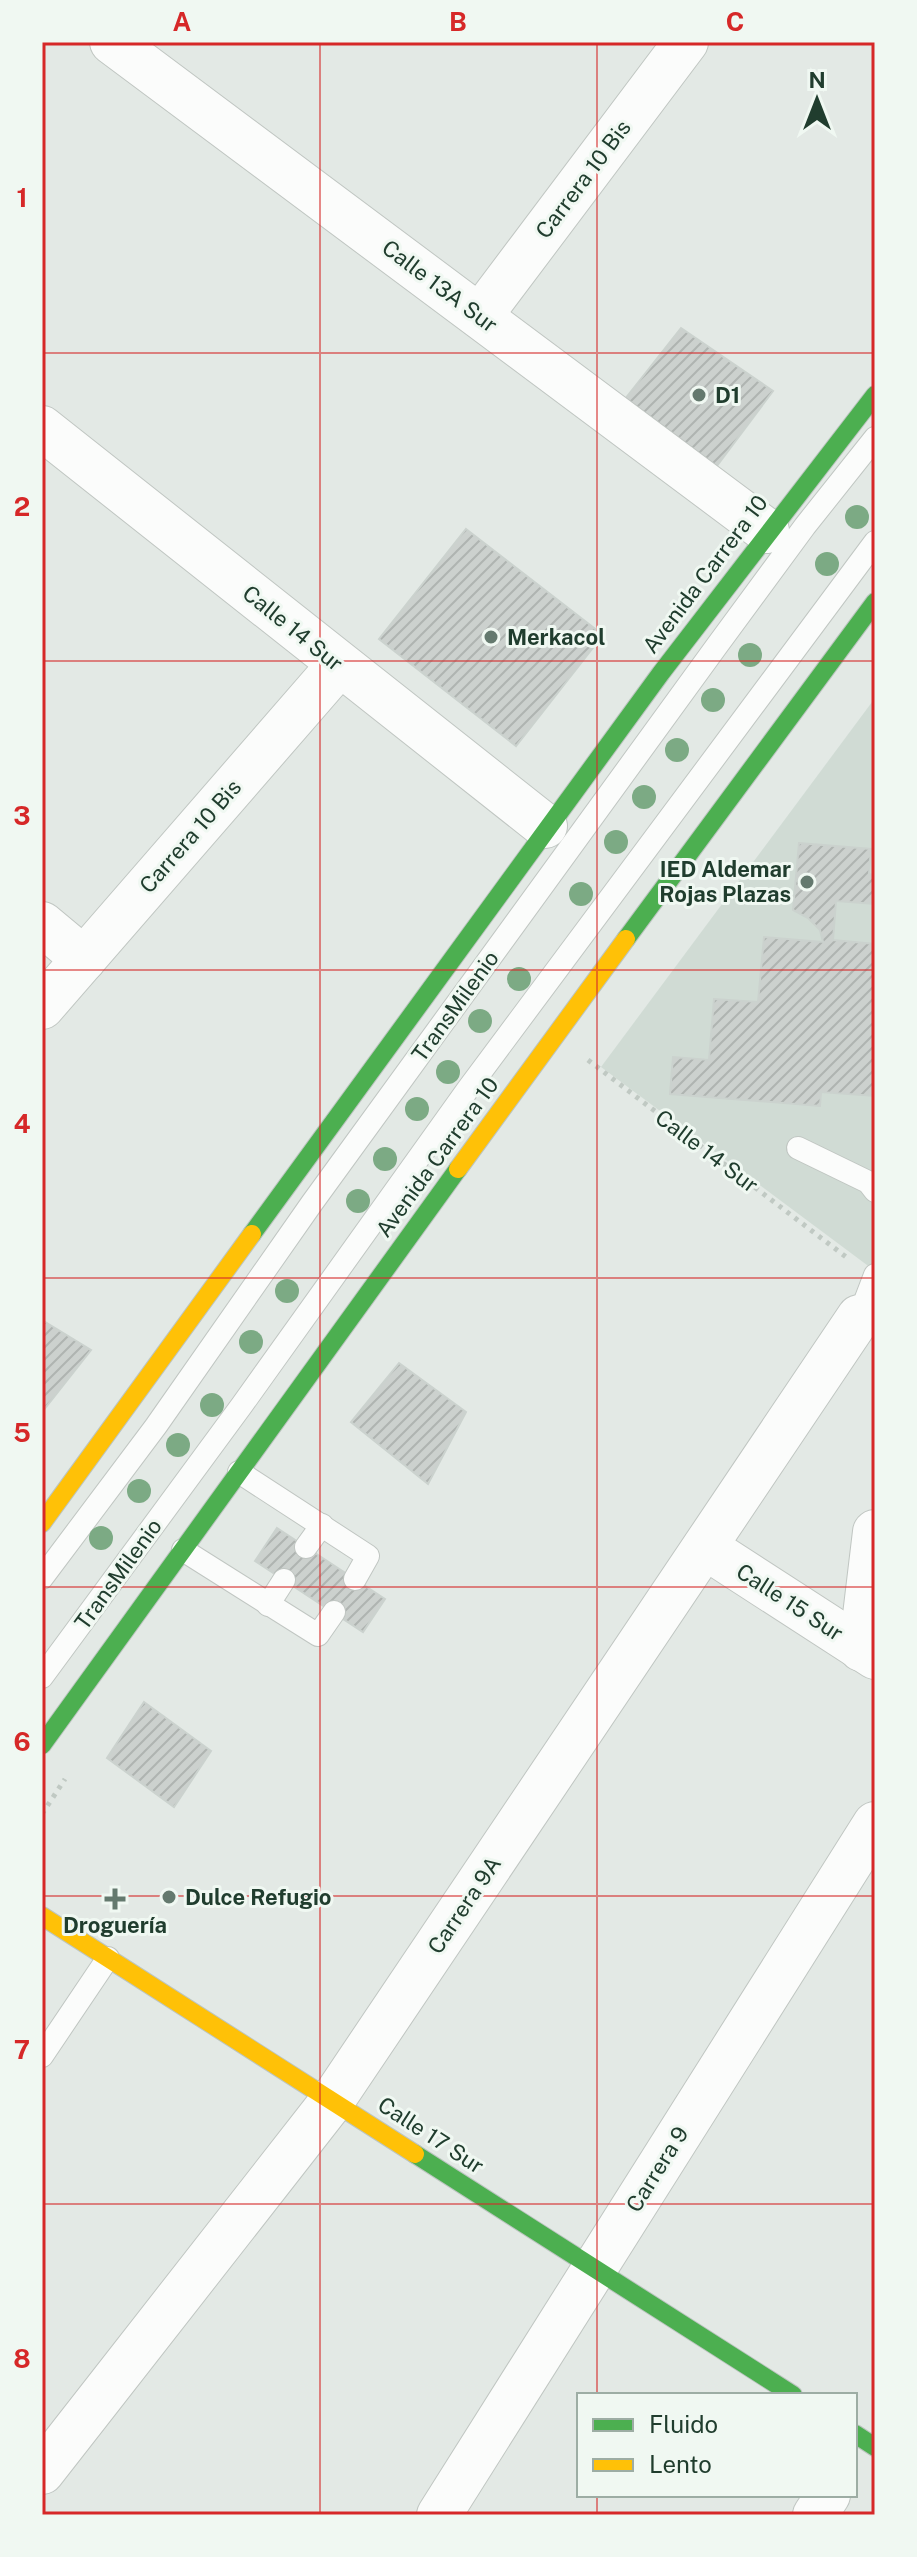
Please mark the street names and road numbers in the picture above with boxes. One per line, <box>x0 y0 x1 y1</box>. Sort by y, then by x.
street label: Carrera 10 Bis <box>530 115 636 243</box>
street label: Calle 13A Sur <box>377 234 503 338</box>
street label: Avenida Carrera 10 <box>637 490 773 658</box>
street label: Calle 14 Sur <box>238 580 348 676</box>
street label: Carrera 10 Bis <box>134 774 246 898</box>
street label: TransMilenio <box>406 946 504 1066</box>
street label: Avenida Carrera 10 <box>370 1072 504 1242</box>
street label: Calle 14 Sur <box>651 1104 763 1198</box>
street label: TransMilenio <box>69 1514 167 1634</box>
street label: Calle 15 Sur <box>732 1558 848 1646</box>
street label: Carrera 9A <box>422 1851 506 1959</box>
street label: Calle 17 Sur <box>373 2091 489 2179</box>
street label: Carrera 9 <box>621 2121 693 2217</box>

